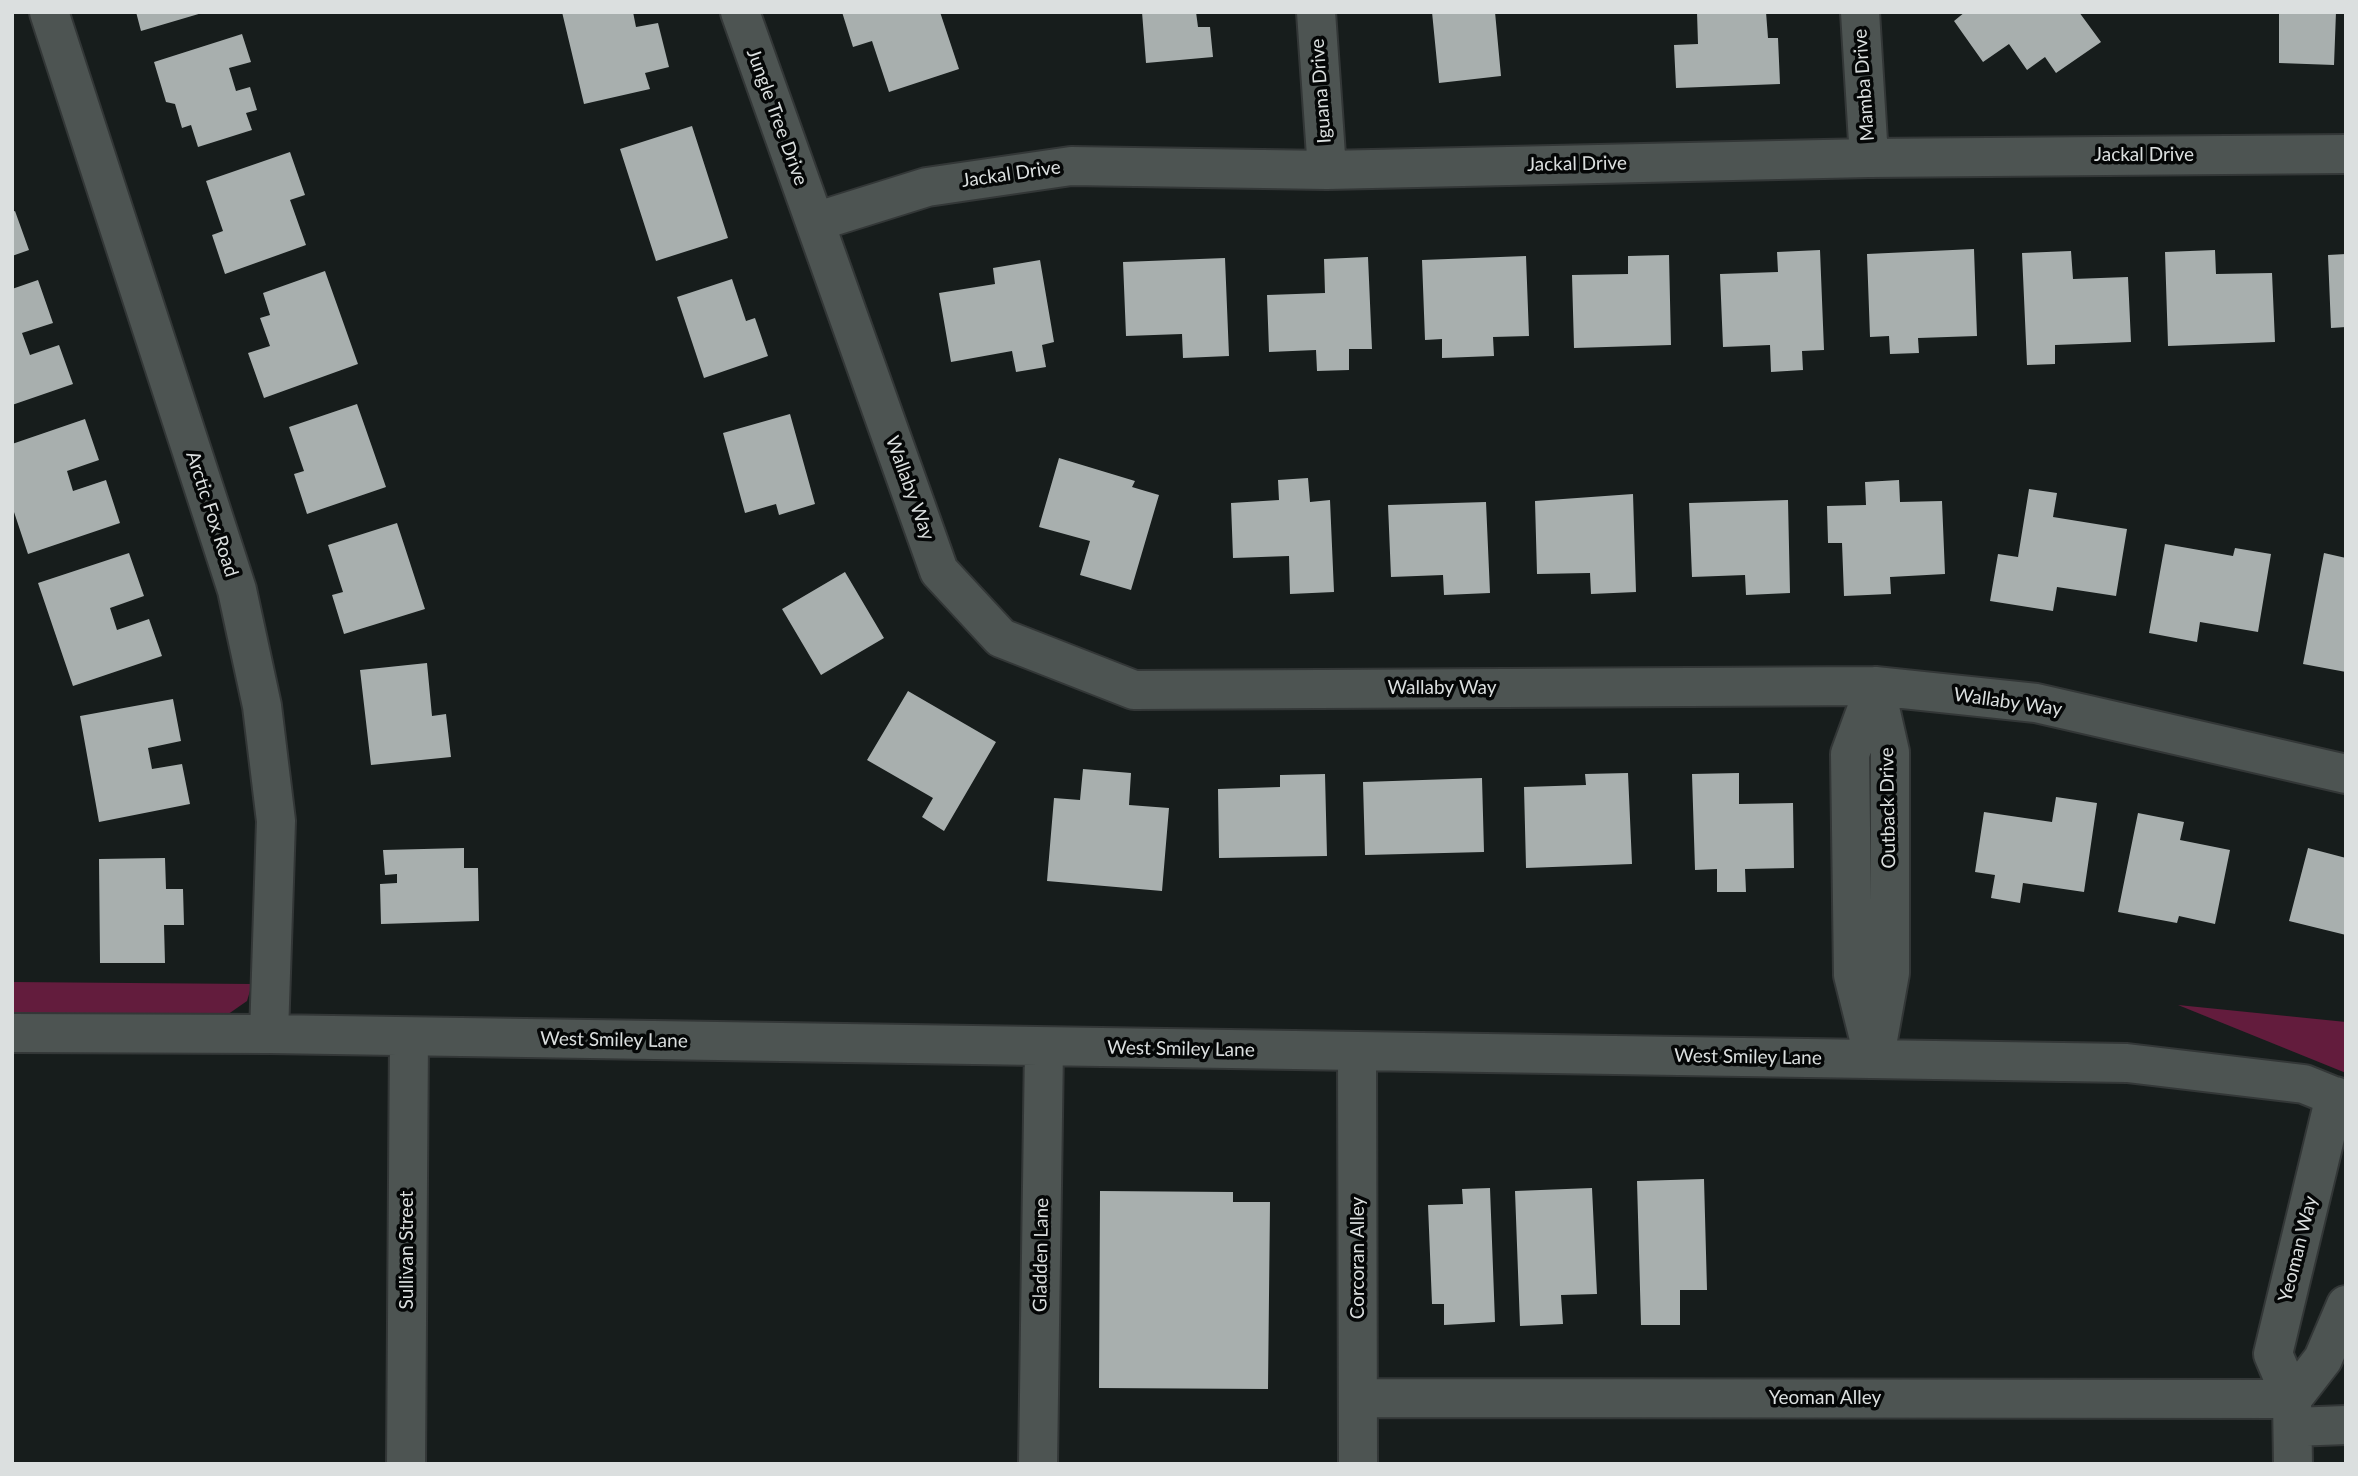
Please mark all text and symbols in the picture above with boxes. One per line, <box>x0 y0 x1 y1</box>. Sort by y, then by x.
street label: Mamba Drive <box>1849 28 1879 142</box>
street label: Iguana Drive <box>1306 38 1336 144</box>
street label: Jungle Tree Drive <box>742 45 812 189</box>
street label: Jackal Drive <box>2094 144 2194 166</box>
street label: Jackal Drive <box>1527 152 1627 176</box>
street label: Jackal Drive <box>960 156 1062 192</box>
street label: Wallaby Way <box>881 433 939 543</box>
street label: Arctic Fox Road <box>181 448 243 580</box>
street label: Wallaby Way <box>1387 677 1497 699</box>
street label: Wallaby Way <box>1952 683 2064 721</box>
street label: Outback Drive <box>1876 747 1900 869</box>
street label: West Smiley Lane <box>540 1027 688 1053</box>
street label: West Smiley Lane <box>1107 1036 1255 1062</box>
street label: West Smiley Lane <box>1674 1044 1822 1070</box>
street label: Sullivan Street <box>396 1191 418 1309</box>
street label: Yeoman Way <box>2274 1193 2322 1305</box>
street label: Corcoran Alley <box>1347 1197 1369 1319</box>
street label: Gladden Lane <box>1029 1198 1053 1312</box>
street label: Yeoman Alley <box>1769 1387 1881 1409</box>

